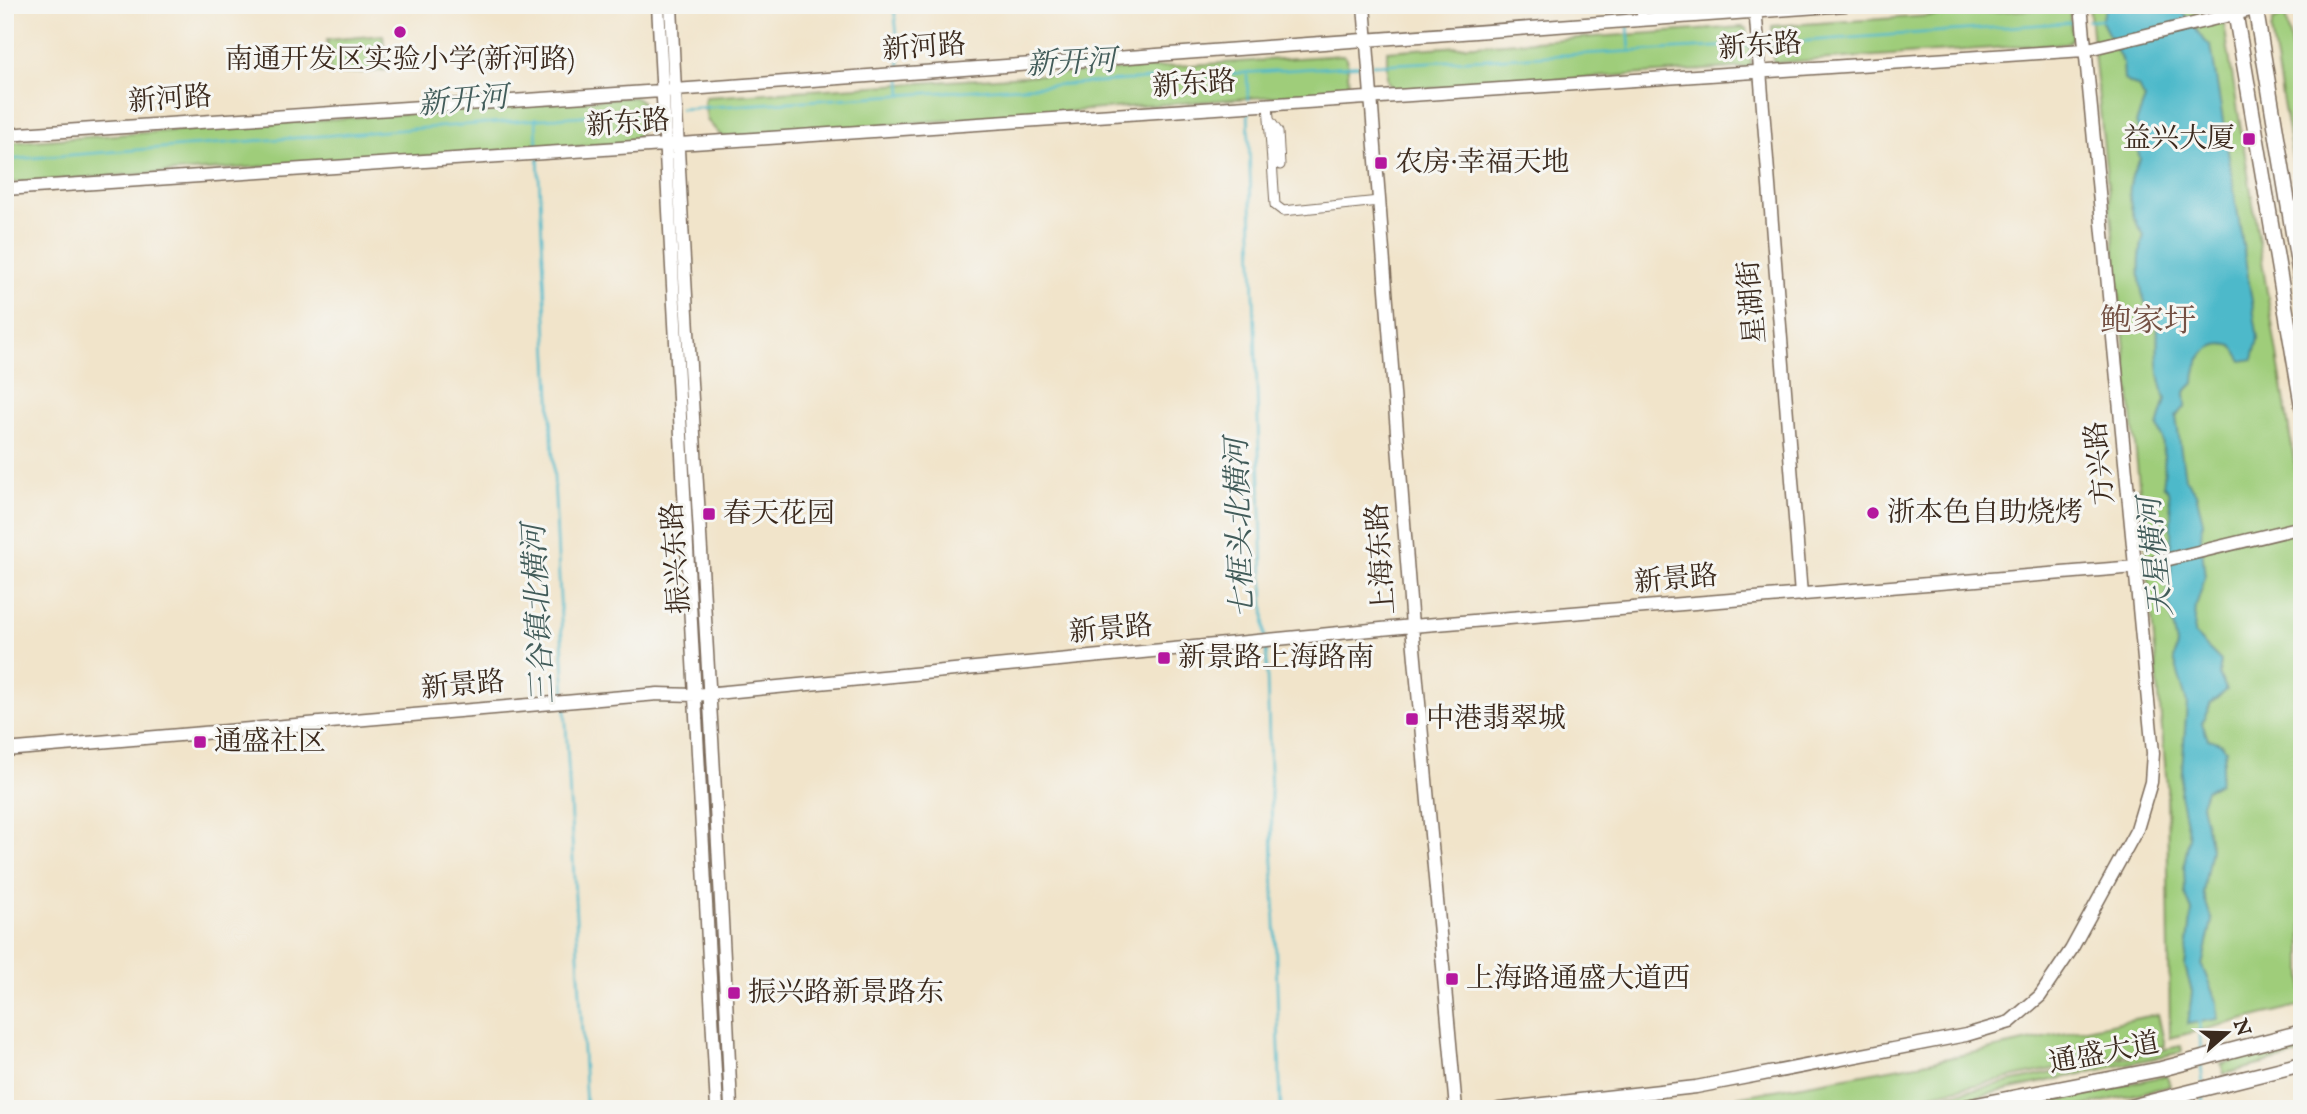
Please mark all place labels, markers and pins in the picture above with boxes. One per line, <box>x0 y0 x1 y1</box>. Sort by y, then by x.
marker: 南通开发区实验小学(新河路) <box>392 24 408 40</box>
place label: 南通开发区实验小学(新河路) <box>225 43 575 78</box>
place label: 益兴大厦 <box>2123 122 2235 157</box>
marker: 益兴大厦 <box>2241 131 2257 147</box>
place label: 农房·幸福天地 <box>1395 146 1569 181</box>
marker: 农房·幸福天地 <box>1373 155 1389 171</box>
place label: 浙本色自助烧烤 <box>1887 496 2083 531</box>
place label: 春天花园 <box>723 497 835 532</box>
marker: 浙本色自助烧烤 <box>1865 505 1881 521</box>
marker: 春天花园 <box>701 506 717 522</box>
place label: 新景路上海路南 <box>1178 641 1374 676</box>
marker: 新景路上海路南 <box>1156 650 1172 666</box>
place label: 中港翡翠城 <box>1426 702 1566 737</box>
marker: 中港翡翠城 <box>1404 711 1420 727</box>
place label: 通盛社区 <box>214 725 326 760</box>
marker: 通盛社区 <box>192 734 208 750</box>
place label: 上海路通盛大道西 <box>1466 962 1690 997</box>
marker: 上海路通盛大道西 <box>1444 971 1460 987</box>
place label: 振兴路新景路东 <box>748 976 944 1011</box>
marker: 振兴路新景路东 <box>726 985 742 1001</box>

